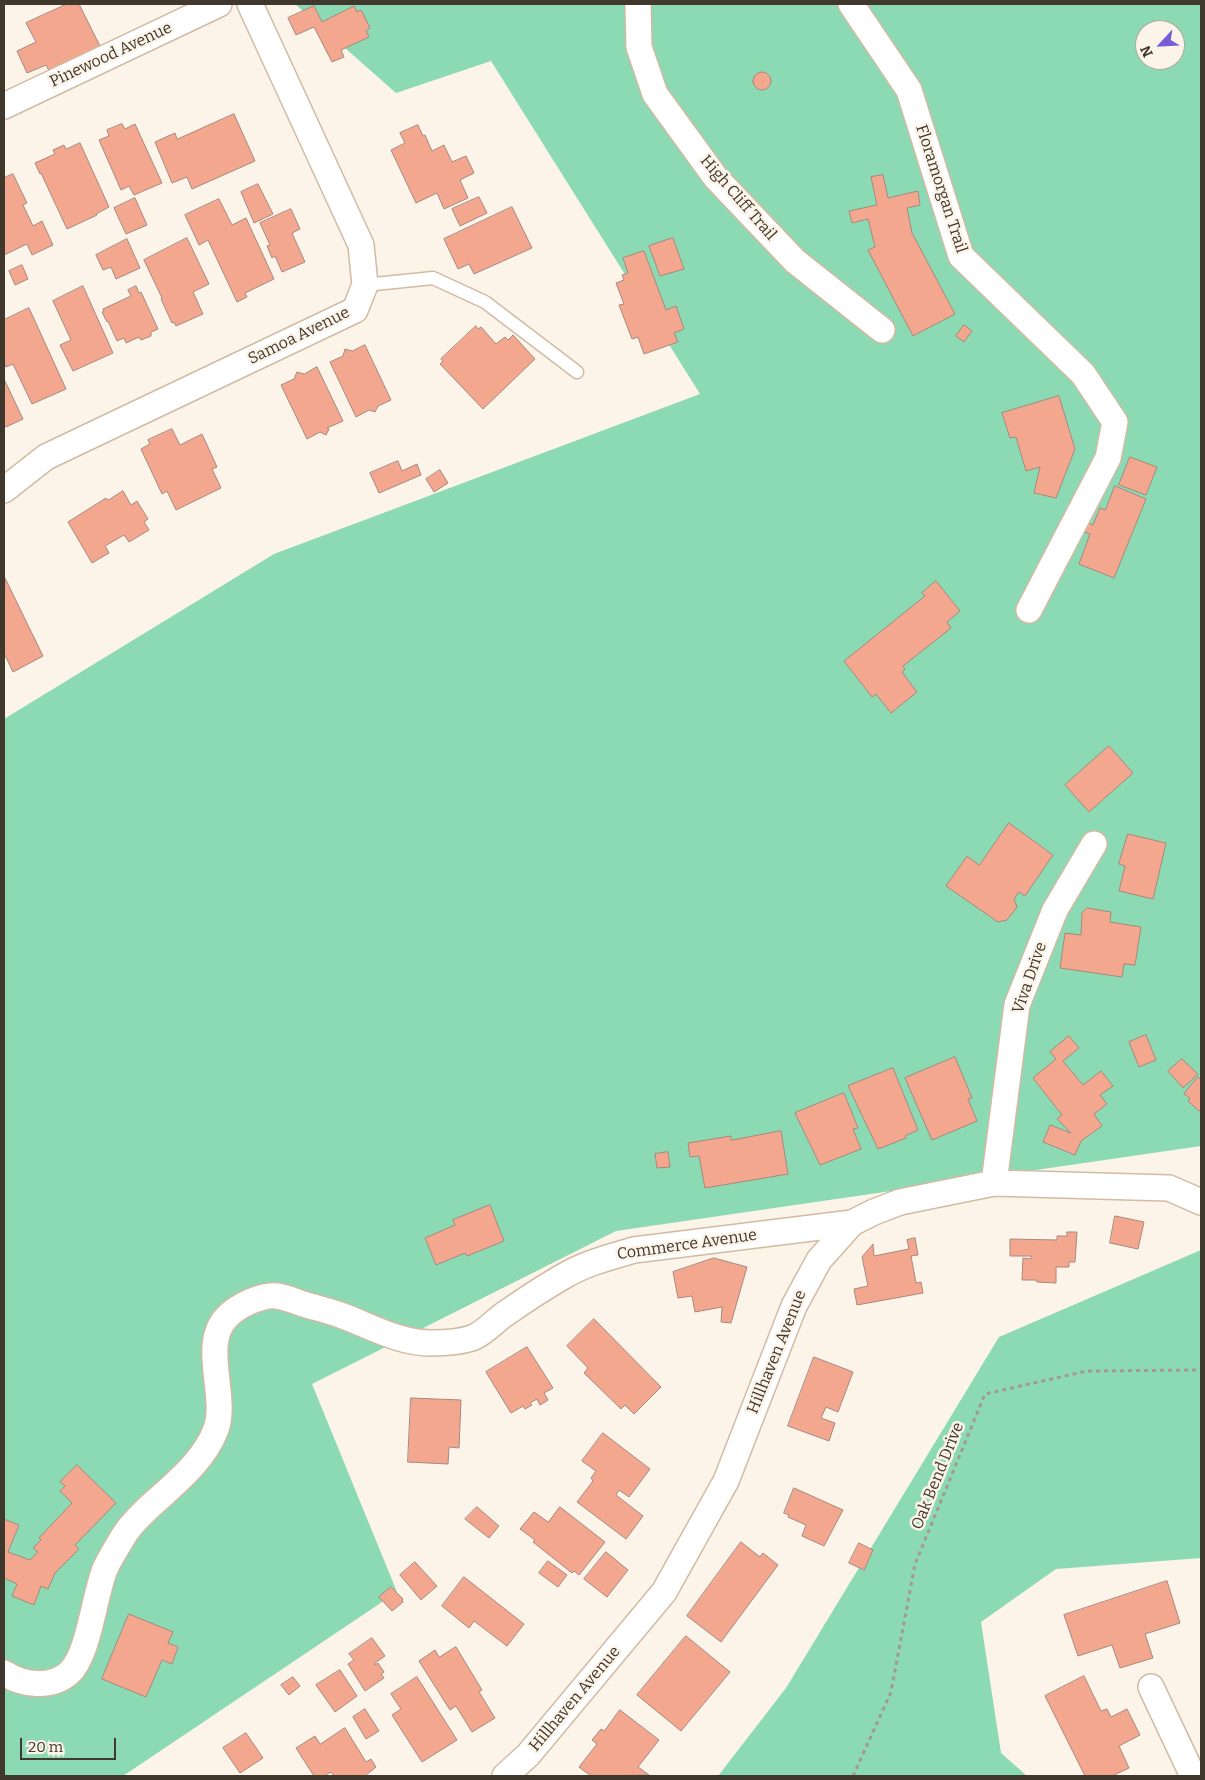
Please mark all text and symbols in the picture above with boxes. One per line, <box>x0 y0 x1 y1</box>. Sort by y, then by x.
street label: Pinewood Avenue <box>47 18 175 92</box>
north arrow <box>1135 20 1185 70</box>
text: N <box>1137 43 1157 60</box>
street label: Floramorgan Trail <box>911 122 971 256</box>
street label: High Cliff Trail <box>696 152 780 244</box>
street label: Samoa Avenue <box>245 303 353 369</box>
street label: Viva Drive <box>1009 940 1051 1016</box>
street label: Commerce Avenue <box>616 1226 758 1264</box>
street label: Hillhaven Avenue <box>743 1287 811 1417</box>
street label: Oak Bend Drive <box>908 1420 968 1532</box>
street label: Hillhaven Avenue <box>525 1642 625 1756</box>
scale bar <box>22 1728 119 1760</box>
text: 20 m <box>28 1738 63 1756</box>

